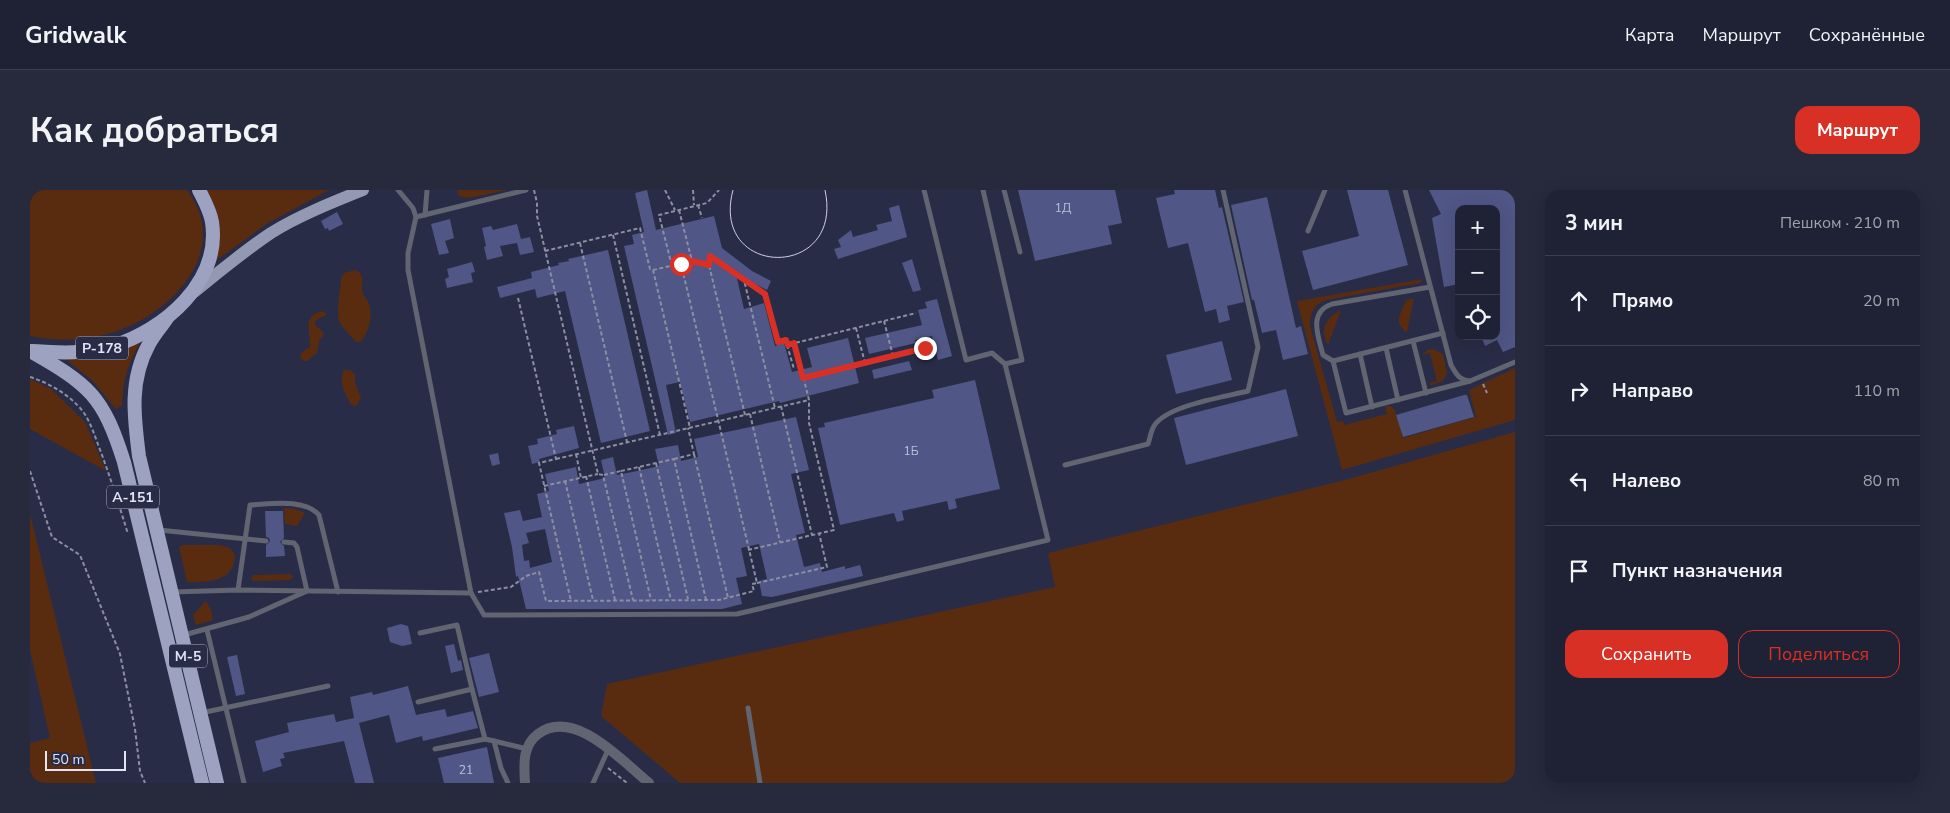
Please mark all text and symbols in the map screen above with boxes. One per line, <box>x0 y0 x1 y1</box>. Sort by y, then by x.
text: Gridwalk <box>25 19 126 51</box>
text: Карта <box>1625 23 1675 47</box>
text: Маршрут <box>1703 23 1781 47</box>
text: Сохранённые <box>1809 23 1925 47</box>
button: Маршрут <box>1795 106 1920 154</box>
text: Как добраться <box>30 107 279 154</box>
house number: 1Д <box>1055 200 1072 216</box>
map controls <box>1455 205 1500 340</box>
button: + <box>1455 205 1500 250</box>
text: 3 мин <box>1565 209 1623 237</box>
text: Пешком · 210 m <box>1780 212 1900 234</box>
button: − <box>1455 250 1500 295</box>
route start <box>670 253 693 276</box>
icon: ahead <box>1565 287 1593 315</box>
text: Прямо <box>1612 288 1673 314</box>
text: 20 m <box>1863 290 1900 312</box>
button: locate <box>1455 295 1500 340</box>
road number: Р-178 <box>76 336 128 360</box>
route end <box>914 337 937 360</box>
icon: right <box>1565 377 1593 405</box>
text: Направо <box>1612 378 1693 404</box>
text: 110 m <box>1853 380 1900 402</box>
house number: 1Б <box>903 443 919 459</box>
icon: left <box>1565 467 1593 495</box>
text: Налево <box>1612 468 1681 494</box>
text: 80 m <box>1863 470 1900 492</box>
road number: А-151 <box>107 486 159 508</box>
icon: arrive <box>1565 557 1593 585</box>
text: Пункт назначения <box>1612 558 1783 584</box>
button: Сохранить <box>1565 630 1728 678</box>
button: Поделиться <box>1738 630 1900 678</box>
road number: М-5 <box>169 644 207 668</box>
scale bar <box>45 748 126 771</box>
text: 50 m <box>52 750 84 769</box>
house number: 21 <box>459 762 473 778</box>

